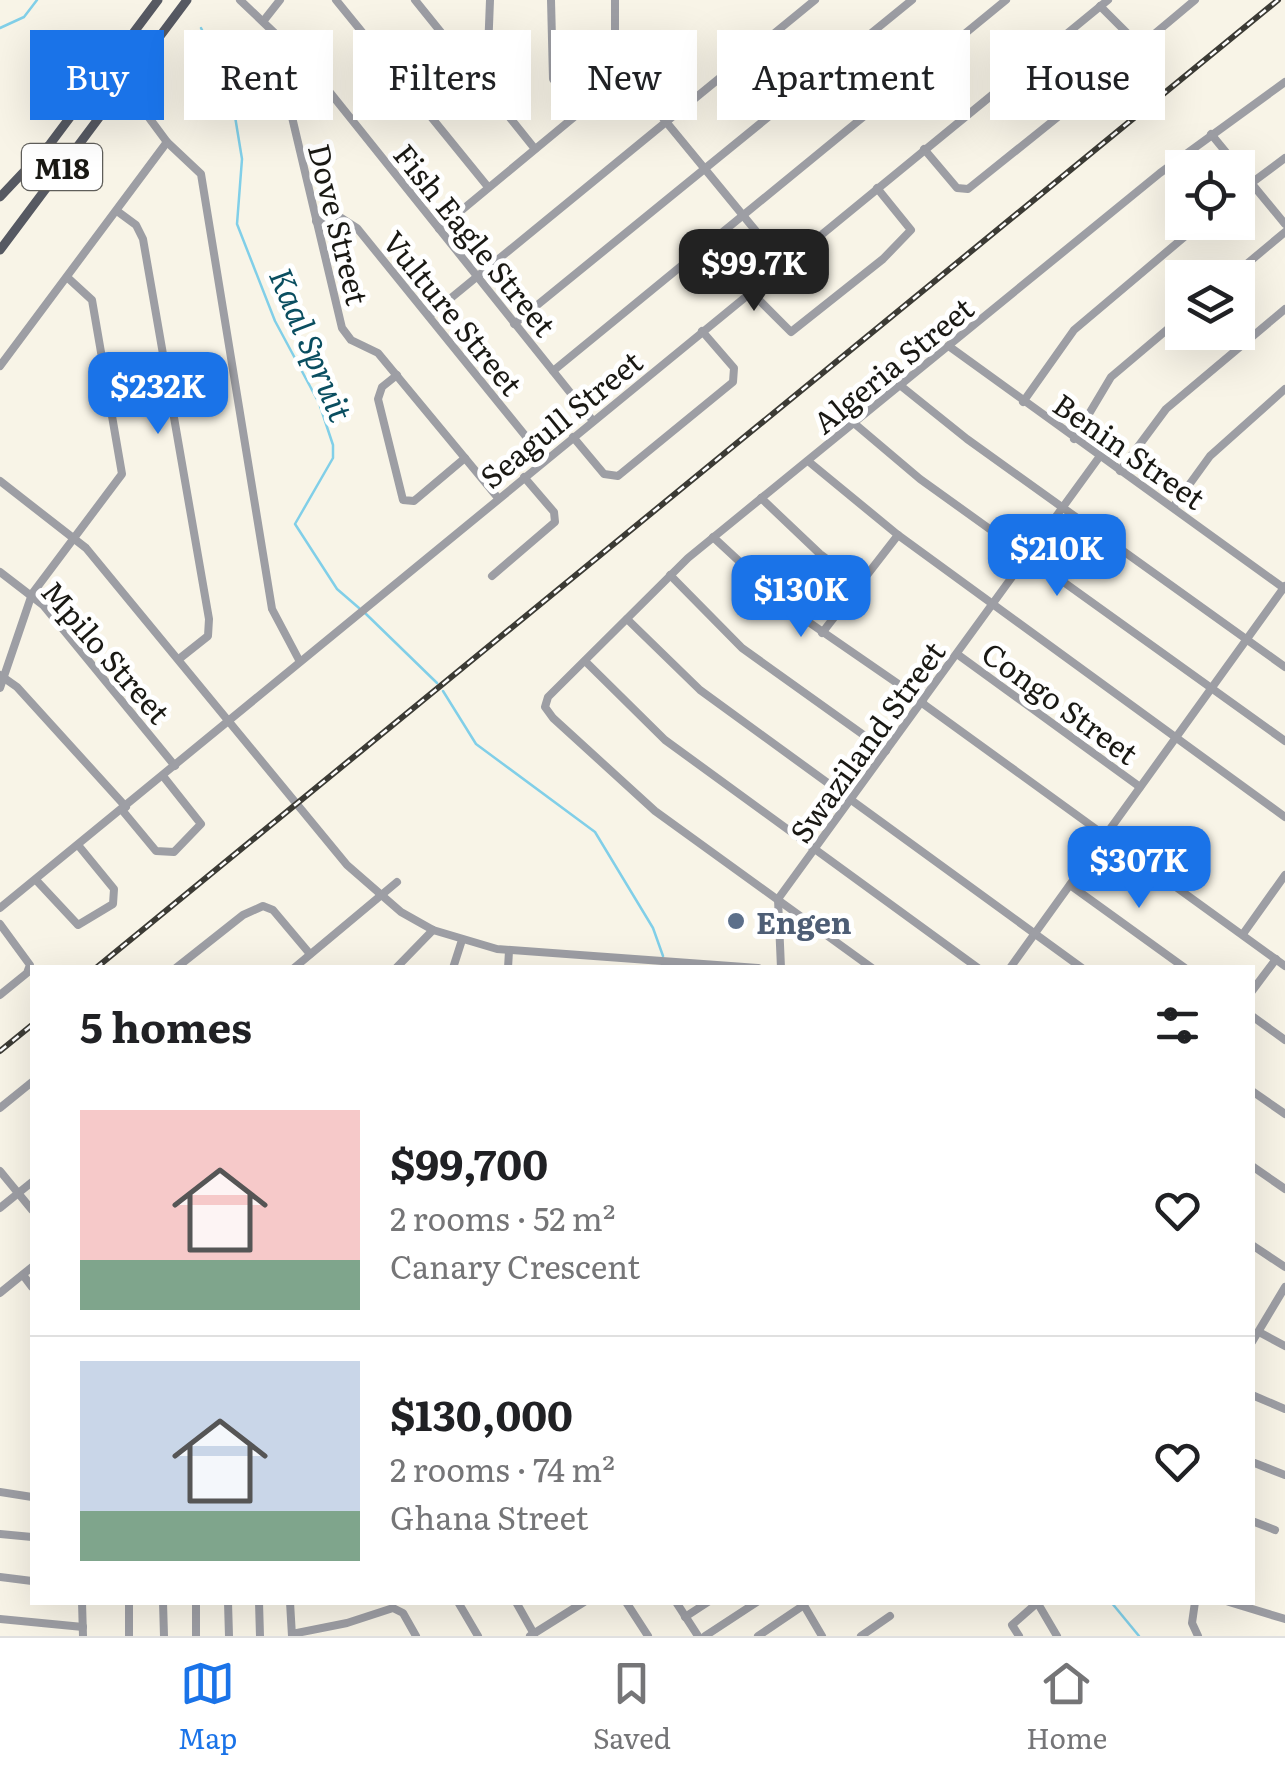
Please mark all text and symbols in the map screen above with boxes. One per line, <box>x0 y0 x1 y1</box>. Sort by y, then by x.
chip: Buy <box>30 30 164 120</box>
chip: Rent <box>184 30 333 120</box>
chip: Filters <box>353 30 531 120</box>
chip: New <box>551 30 697 120</box>
chip: Apartment <box>717 30 970 120</box>
chip: House <box>990 30 1165 120</box>
street label: Fish Eagle Street <box>384 133 568 345</box>
street label: Dove Street <box>299 139 381 309</box>
road number: M18 <box>22 144 102 190</box>
map controls <box>1165 150 1255 350</box>
button: locate <box>1165 150 1255 240</box>
street label: Vulture Street <box>374 220 534 404</box>
pin: $99.7K <box>673 229 835 314</box>
text: $99.7K <box>701 237 807 285</box>
water label: Kaal Spruit <box>259 260 367 428</box>
button: layers <box>1165 260 1255 350</box>
street label: Algeria Street <box>802 285 982 443</box>
street label: Seagull Street <box>469 339 651 497</box>
pin: $232K <box>88 352 228 437</box>
text: $232K <box>110 360 206 408</box>
street label: Benin Street <box>1045 381 1215 519</box>
pin: $210K <box>987 514 1127 599</box>
text: $210K <box>1010 522 1104 570</box>
pin: $130K <box>731 555 871 640</box>
text: $130K <box>754 563 848 611</box>
street label: Mpilo Street <box>32 570 182 732</box>
street label: Congo Street <box>974 630 1148 774</box>
street label: Swaziland Street <box>778 631 954 851</box>
pin: $307K <box>1069 826 1209 911</box>
text: $307K <box>1090 834 1188 882</box>
place label: Engen <box>756 899 852 943</box>
marker: Engen <box>725 910 747 932</box>
text: 5 homes <box>80 994 252 1056</box>
icon: filters <box>1150 998 1205 1053</box>
text: $99,700 <box>390 1131 548 1193</box>
icon: home <box>160 1150 280 1270</box>
icon: heart <box>1150 1183 1205 1238</box>
text: 2 rooms · 52 m² <box>390 1193 616 1241</box>
text: Canary Crescent <box>390 1241 640 1289</box>
text: $130,000 <box>390 1382 573 1444</box>
icon: home <box>160 1401 280 1521</box>
icon: heart <box>1150 1434 1205 1489</box>
text: 2 rooms · 74 m² <box>390 1444 615 1492</box>
text: Ghana Street <box>390 1492 589 1540</box>
tab: Map <box>178 1656 237 1758</box>
tab: Saved <box>593 1656 671 1758</box>
tab: Home <box>1026 1656 1107 1758</box>

